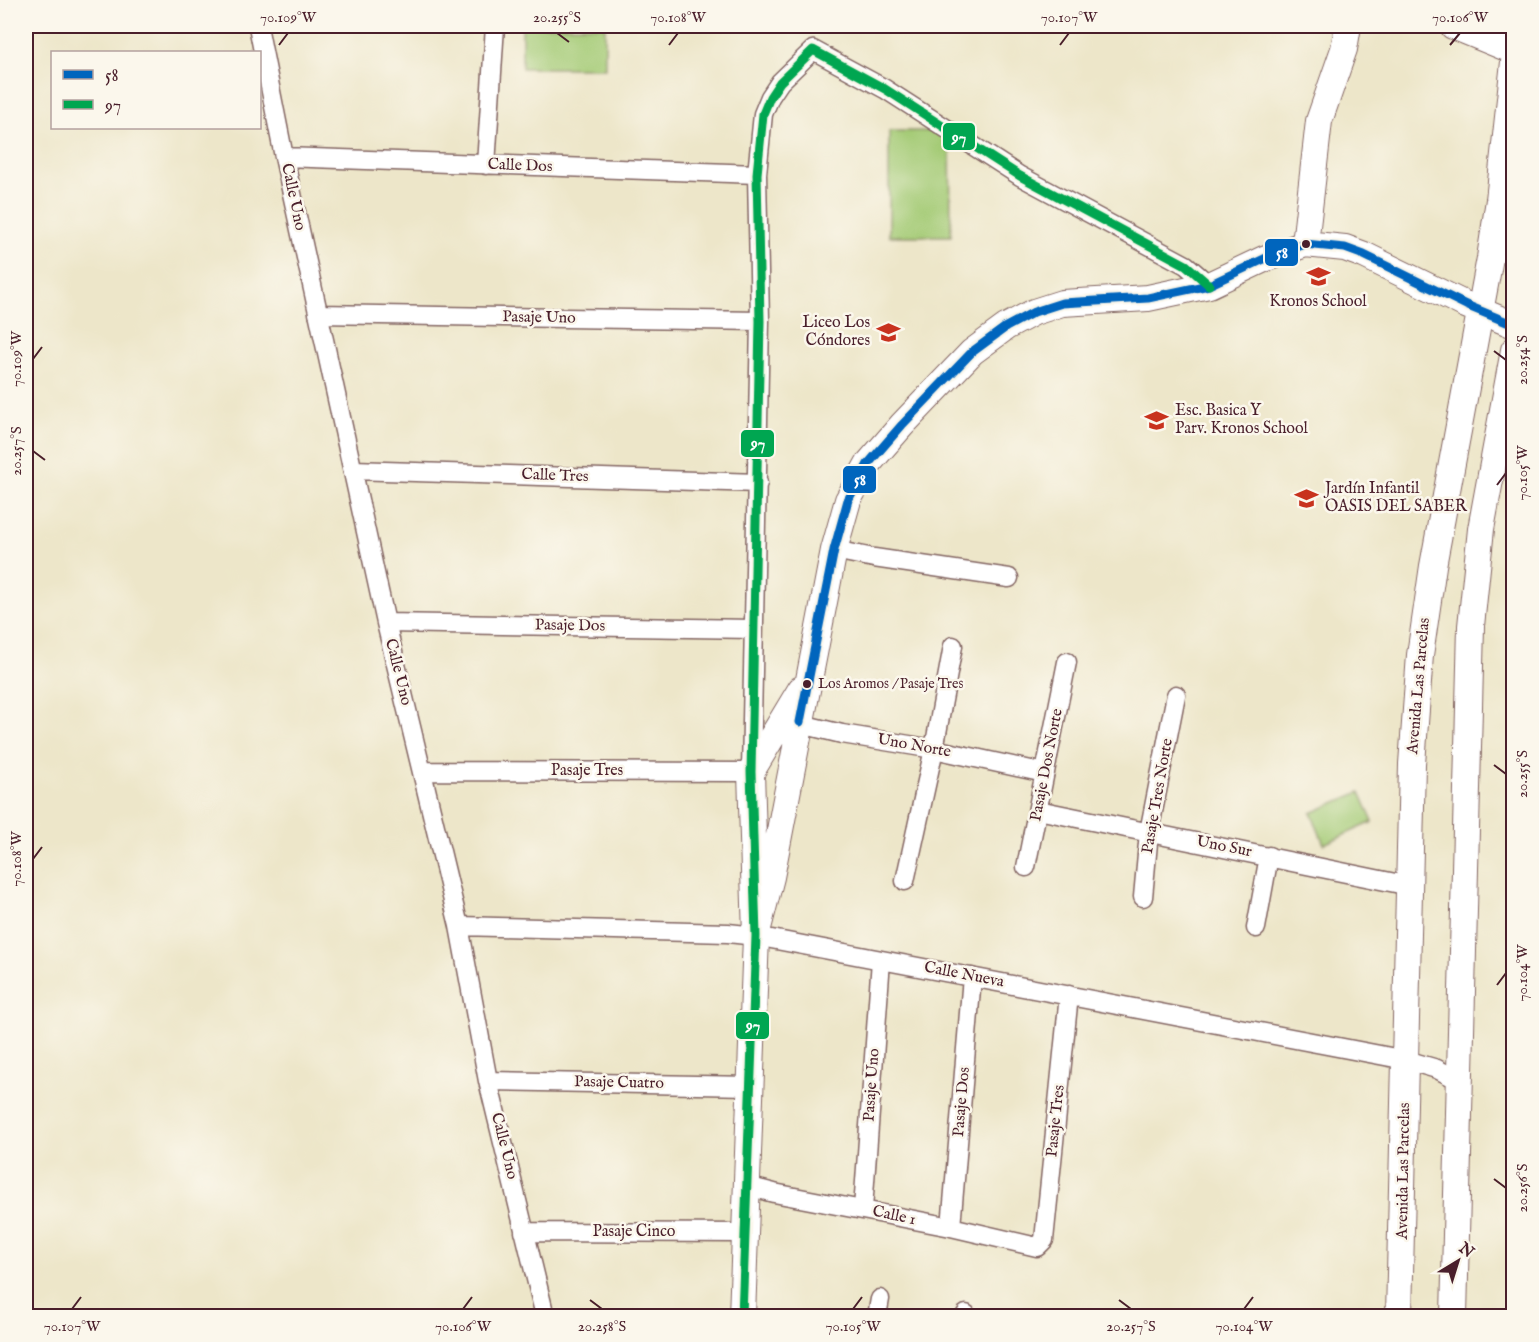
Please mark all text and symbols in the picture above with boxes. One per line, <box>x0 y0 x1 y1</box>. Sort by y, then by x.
text: 70.109°W <box>260 8 317 27</box>
text: 20.255°S <box>533 8 581 27</box>
text: 70.108°W <box>650 8 706 27</box>
text: 70.107°W <box>1041 8 1098 27</box>
text: 70.106°W <box>1432 8 1489 27</box>
legend <box>51 51 261 129</box>
text: 58 <box>105 65 119 88</box>
text: 97 <box>104 95 121 118</box>
line badge: 97 <box>942 122 976 151</box>
text: 97 <box>951 129 966 149</box>
street label: Calle Dos <box>487 155 553 177</box>
street label: Calle Uno <box>276 162 310 233</box>
line badge: 58 <box>1264 238 1299 267</box>
unlabelled marker <box>1300 238 1312 250</box>
text: 58 <box>1276 244 1288 264</box>
school or university icon: Kronos School <box>1305 264 1331 290</box>
place label: Kronos School <box>1269 292 1367 312</box>
street label: Pasaje Uno <box>502 307 576 329</box>
place label: Liceo Los Cóndores <box>802 313 870 351</box>
school or university icon: Liceo Los Cóndores <box>875 319 901 345</box>
text: 70.109°W <box>7 330 26 387</box>
text: 20.254°S <box>1513 335 1532 385</box>
place label: Esc. Basica Y Parv. Kronos School <box>1175 401 1309 439</box>
school or university icon: Esc. Basica Y Parv. Kronos School <box>1144 407 1170 433</box>
text: 20.257°S <box>7 426 26 476</box>
line badge: 97 <box>740 429 775 458</box>
text: 97 <box>750 435 765 455</box>
text: 70.105°W <box>1513 445 1532 500</box>
street label: Calle Tres <box>521 465 589 487</box>
line badge: 58 <box>842 465 877 494</box>
text: 58 <box>854 471 866 491</box>
place label: Jardín Infantil OASIS DEL SABER <box>1323 479 1468 517</box>
school or university icon: Jardín Infantil OASIS DEL SABER <box>1294 485 1320 511</box>
street label: Pasaje Dos <box>535 615 606 637</box>
street label: Avenida Las Parcelas <box>1403 617 1435 756</box>
street label: Calle Uno <box>380 637 416 708</box>
place label: Los Aromos / Pasaje Tres <box>818 675 963 693</box>
marker: Los Aromos / Pasaje Tres <box>801 678 813 690</box>
street label: Pasaje Dos Norte <box>1026 707 1068 823</box>
street label: Uno Norte <box>876 730 952 762</box>
street label: Pasaje Tres Norte <box>1138 737 1178 855</box>
text: 20.255°S <box>1513 750 1532 798</box>
street label: Pasaje Tres <box>551 761 624 781</box>
text: 70.108°W <box>7 831 26 887</box>
street label: Uno Sur <box>1195 832 1254 862</box>
text: 70.104°W <box>1513 944 1532 1001</box>
street label: Calle Nueva <box>922 957 1006 993</box>
line badge: 97 <box>735 1011 770 1040</box>
text: 97 <box>745 1017 760 1037</box>
street label: Pasaje Uno <box>859 1047 885 1122</box>
street label: Pasaje Dos <box>949 1066 975 1138</box>
street label: Pasaje Cuatro <box>574 1072 664 1094</box>
street label: Pasaje Tres <box>1042 1084 1070 1158</box>
street label: Avenida Las Parcelas <box>1393 1102 1415 1241</box>
street label: Calle Uno <box>486 1111 522 1182</box>
text: 20.256°S <box>1513 1164 1532 1212</box>
street label: Calle 1 <box>870 1202 918 1230</box>
street label: Pasaje Cinco <box>593 1222 676 1242</box>
north arrow <box>1428 1231 1488 1291</box>
text: N <box>1454 1238 1478 1263</box>
text: 70.107°W <box>44 1317 101 1336</box>
text: 70.106°W <box>435 1317 492 1336</box>
text: 20.258°S <box>578 1317 626 1336</box>
text: 70.105°W <box>826 1317 881 1336</box>
text: 20.257°S <box>1106 1317 1156 1336</box>
text: 70.104°W <box>1216 1317 1273 1336</box>

